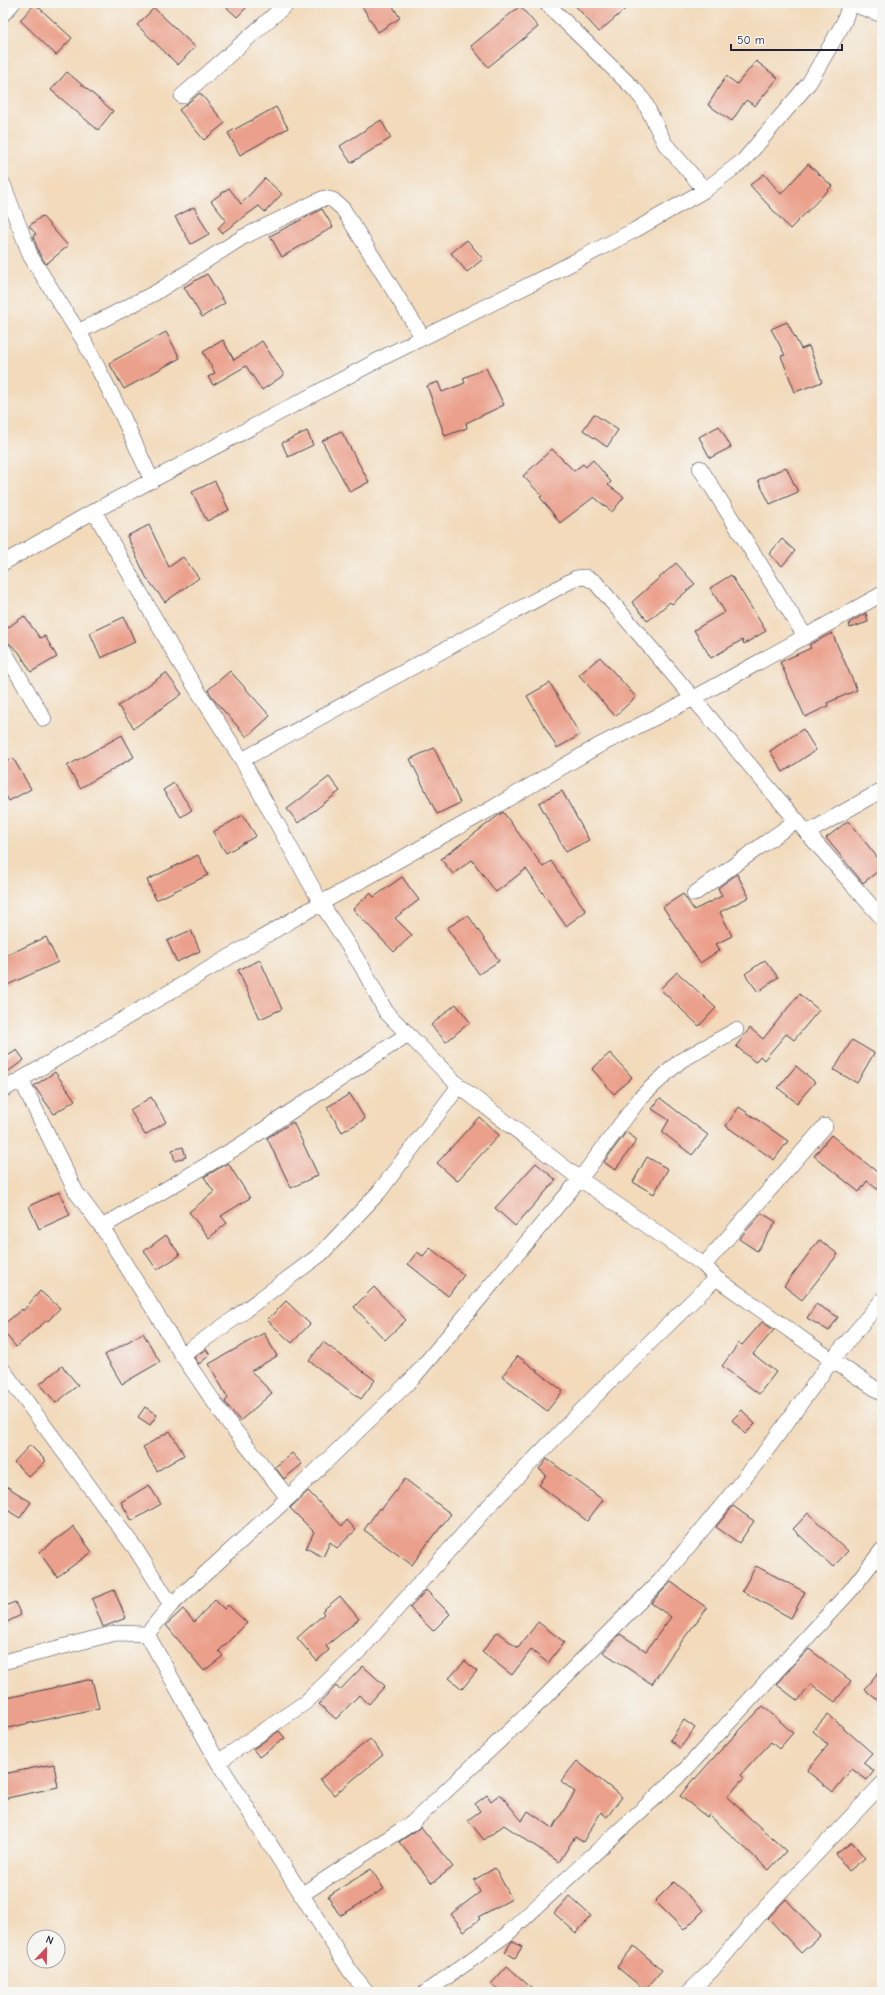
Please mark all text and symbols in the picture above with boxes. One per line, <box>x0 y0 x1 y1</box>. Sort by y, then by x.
scale bar <box>731 26 842 52</box>
text: 50 m <box>737 33 765 47</box>
north arrow <box>26 1929 66 1969</box>
text: N <box>44 1933 55 1948</box>

